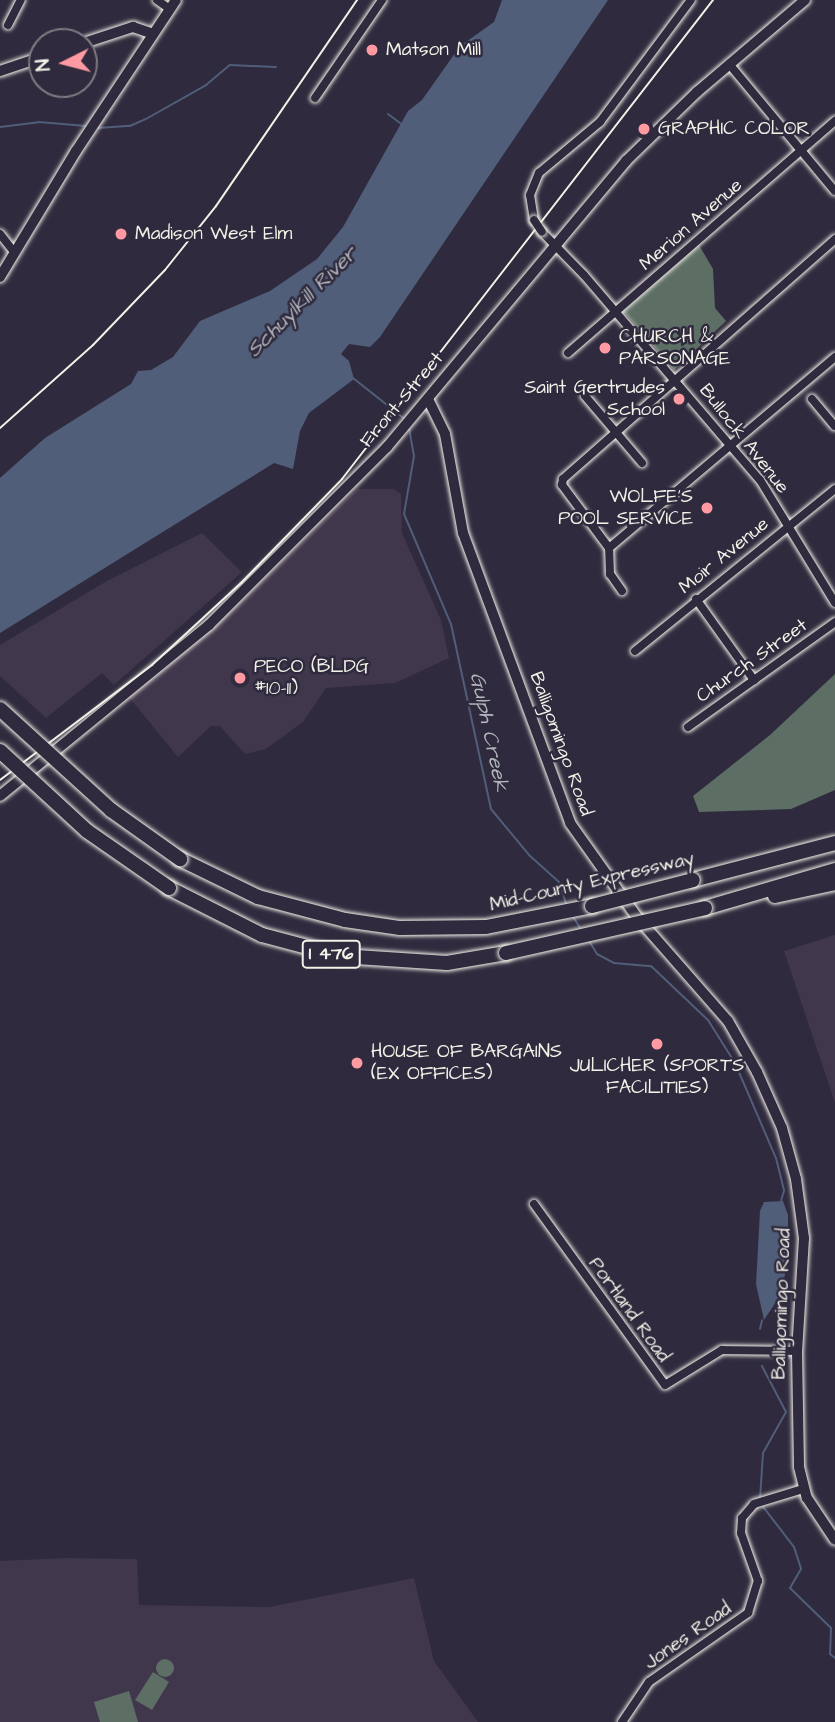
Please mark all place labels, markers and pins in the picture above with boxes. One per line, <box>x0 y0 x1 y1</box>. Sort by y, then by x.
place label: Matson Mill <box>386 39 481 61</box>
marker: Matson Mill <box>364 42 380 58</box>
place label: GRAPHIC COLOR <box>658 118 810 140</box>
marker: GRAPHIC COLOR <box>636 121 652 137</box>
place label: Madison West Elm <box>135 223 292 245</box>
marker: Madison West Elm <box>113 226 129 242</box>
place label: CHURCH & PARSONAGE <box>619 326 730 370</box>
marker: CHURCH & PARSONAGE <box>597 340 613 356</box>
place label: Saint Gertrudes School <box>524 377 665 421</box>
marker: Saint Gertrudes School <box>671 391 687 407</box>
place label: WOLFE'S POOL SERVICE <box>558 486 693 530</box>
marker: WOLFE'S POOL SERVICE <box>699 500 715 516</box>
place label: PECO (BLDG #10-11) <box>254 656 369 700</box>
marker: PECO (BLDG #10-11) <box>232 670 248 686</box>
marker: JULICHER (SPORTS FACILITIES) <box>649 1036 665 1052</box>
place label: HOUSE OF BARGAINS (EX OFFICES) <box>371 1041 562 1085</box>
marker: HOUSE OF BARGAINS (EX OFFICES) <box>349 1055 365 1071</box>
place label: JULICHER (SPORTS FACILITIES) <box>570 1055 744 1099</box>

